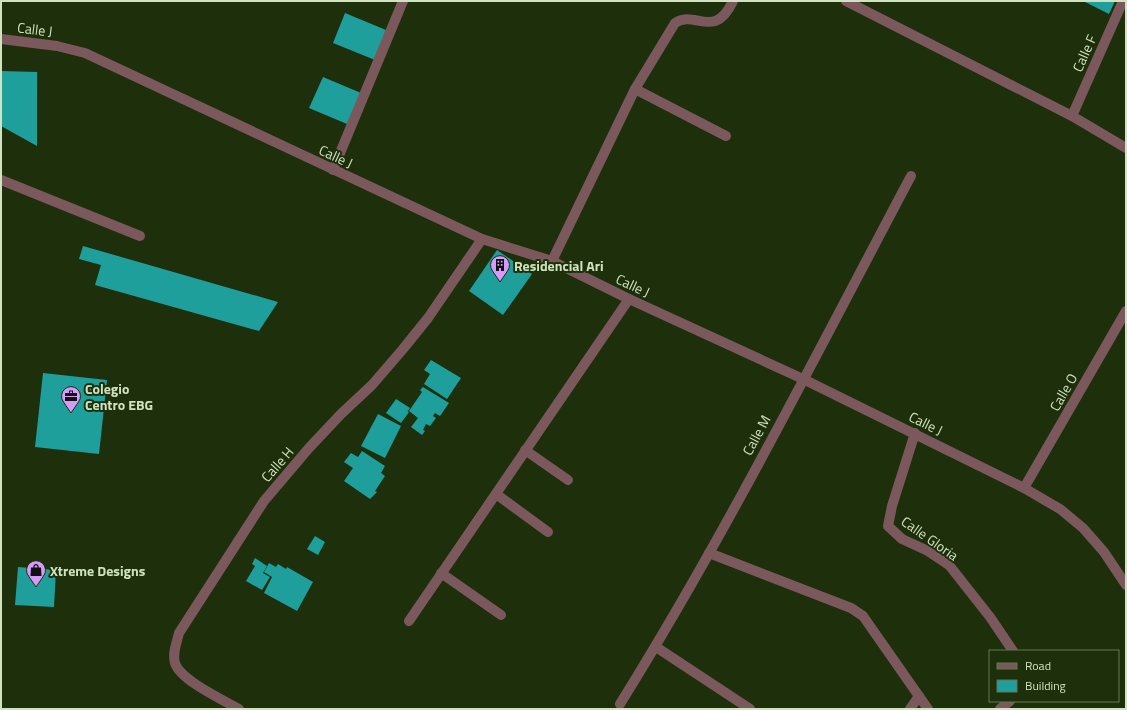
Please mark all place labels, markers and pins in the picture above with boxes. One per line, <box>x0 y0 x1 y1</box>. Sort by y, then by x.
building icon: Residencial Ari <box>489 254 511 282</box>
place label: Residencial Ari <box>514 255 604 276</box>
place label: Colegio Centro EBG <box>85 378 153 415</box>
office icon: Colegio Centro EBG <box>60 385 82 413</box>
shop icon: Xtreme Designs <box>25 559 47 587</box>
place label: Xtreme Designs <box>50 560 146 581</box>

